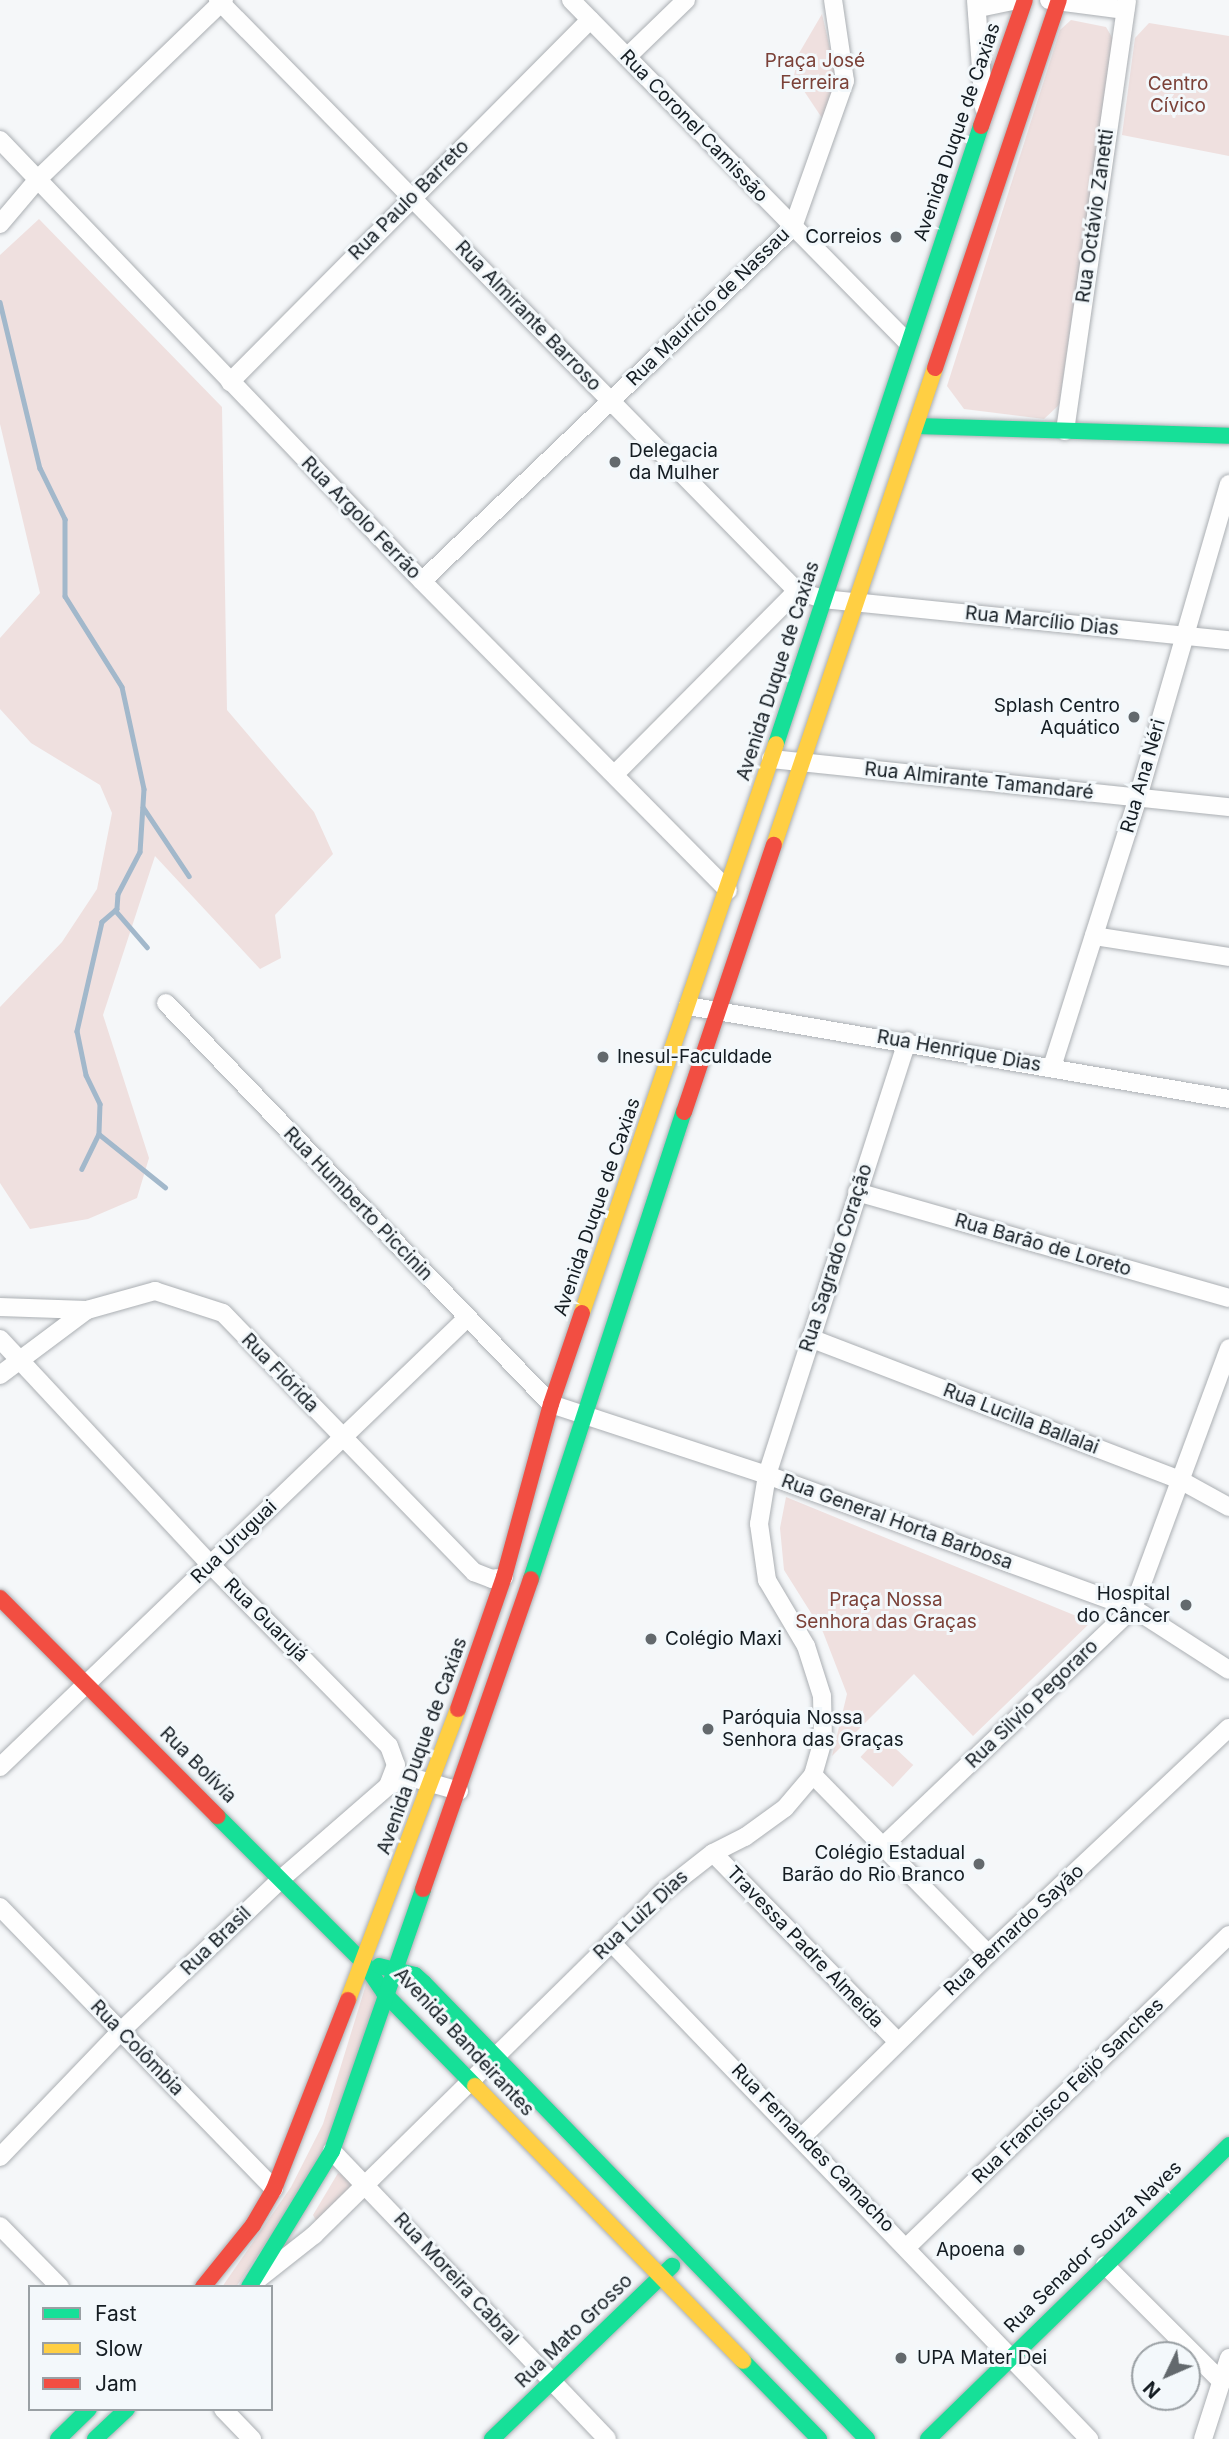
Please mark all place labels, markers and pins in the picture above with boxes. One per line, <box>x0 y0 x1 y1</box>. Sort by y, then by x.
place label: Correios <box>805 226 882 248</box>
marker: Correios <box>888 229 904 245</box>
place label: Delegacia da Mulher <box>629 440 719 484</box>
marker: Delegacia da Mulher <box>607 454 623 470</box>
place label: Splash Centro Aquático <box>994 695 1120 739</box>
marker: Splash Centro Aquático <box>1126 709 1142 725</box>
place label: Inesul-Faculdade <box>617 1046 772 1068</box>
marker: Inesul-Faculdade <box>595 1049 611 1065</box>
place label: Hospital do Câncer <box>1077 1583 1170 1627</box>
marker: Hospital do Câncer <box>1176 1595 1196 1615</box>
place label: Colégio Maxi <box>665 1628 782 1650</box>
marker: Colégio Maxi <box>643 1631 659 1647</box>
place label: Paróquia Nossa Senhora das Graças <box>722 1707 904 1751</box>
marker: Paróquia Nossa Senhora das Graças <box>700 1721 716 1737</box>
place label: Colégio Estadual Barão do Rio Branco <box>782 1842 965 1886</box>
marker: Colégio Estadual Barão do Rio Branco <box>971 1856 987 1872</box>
place label: Apoena <box>936 2239 1005 2261</box>
marker: Apoena <box>1011 2242 1027 2258</box>
place label: UPA Mater Dei <box>917 2347 1047 2369</box>
marker: UPA Mater Dei <box>891 2348 911 2368</box>

